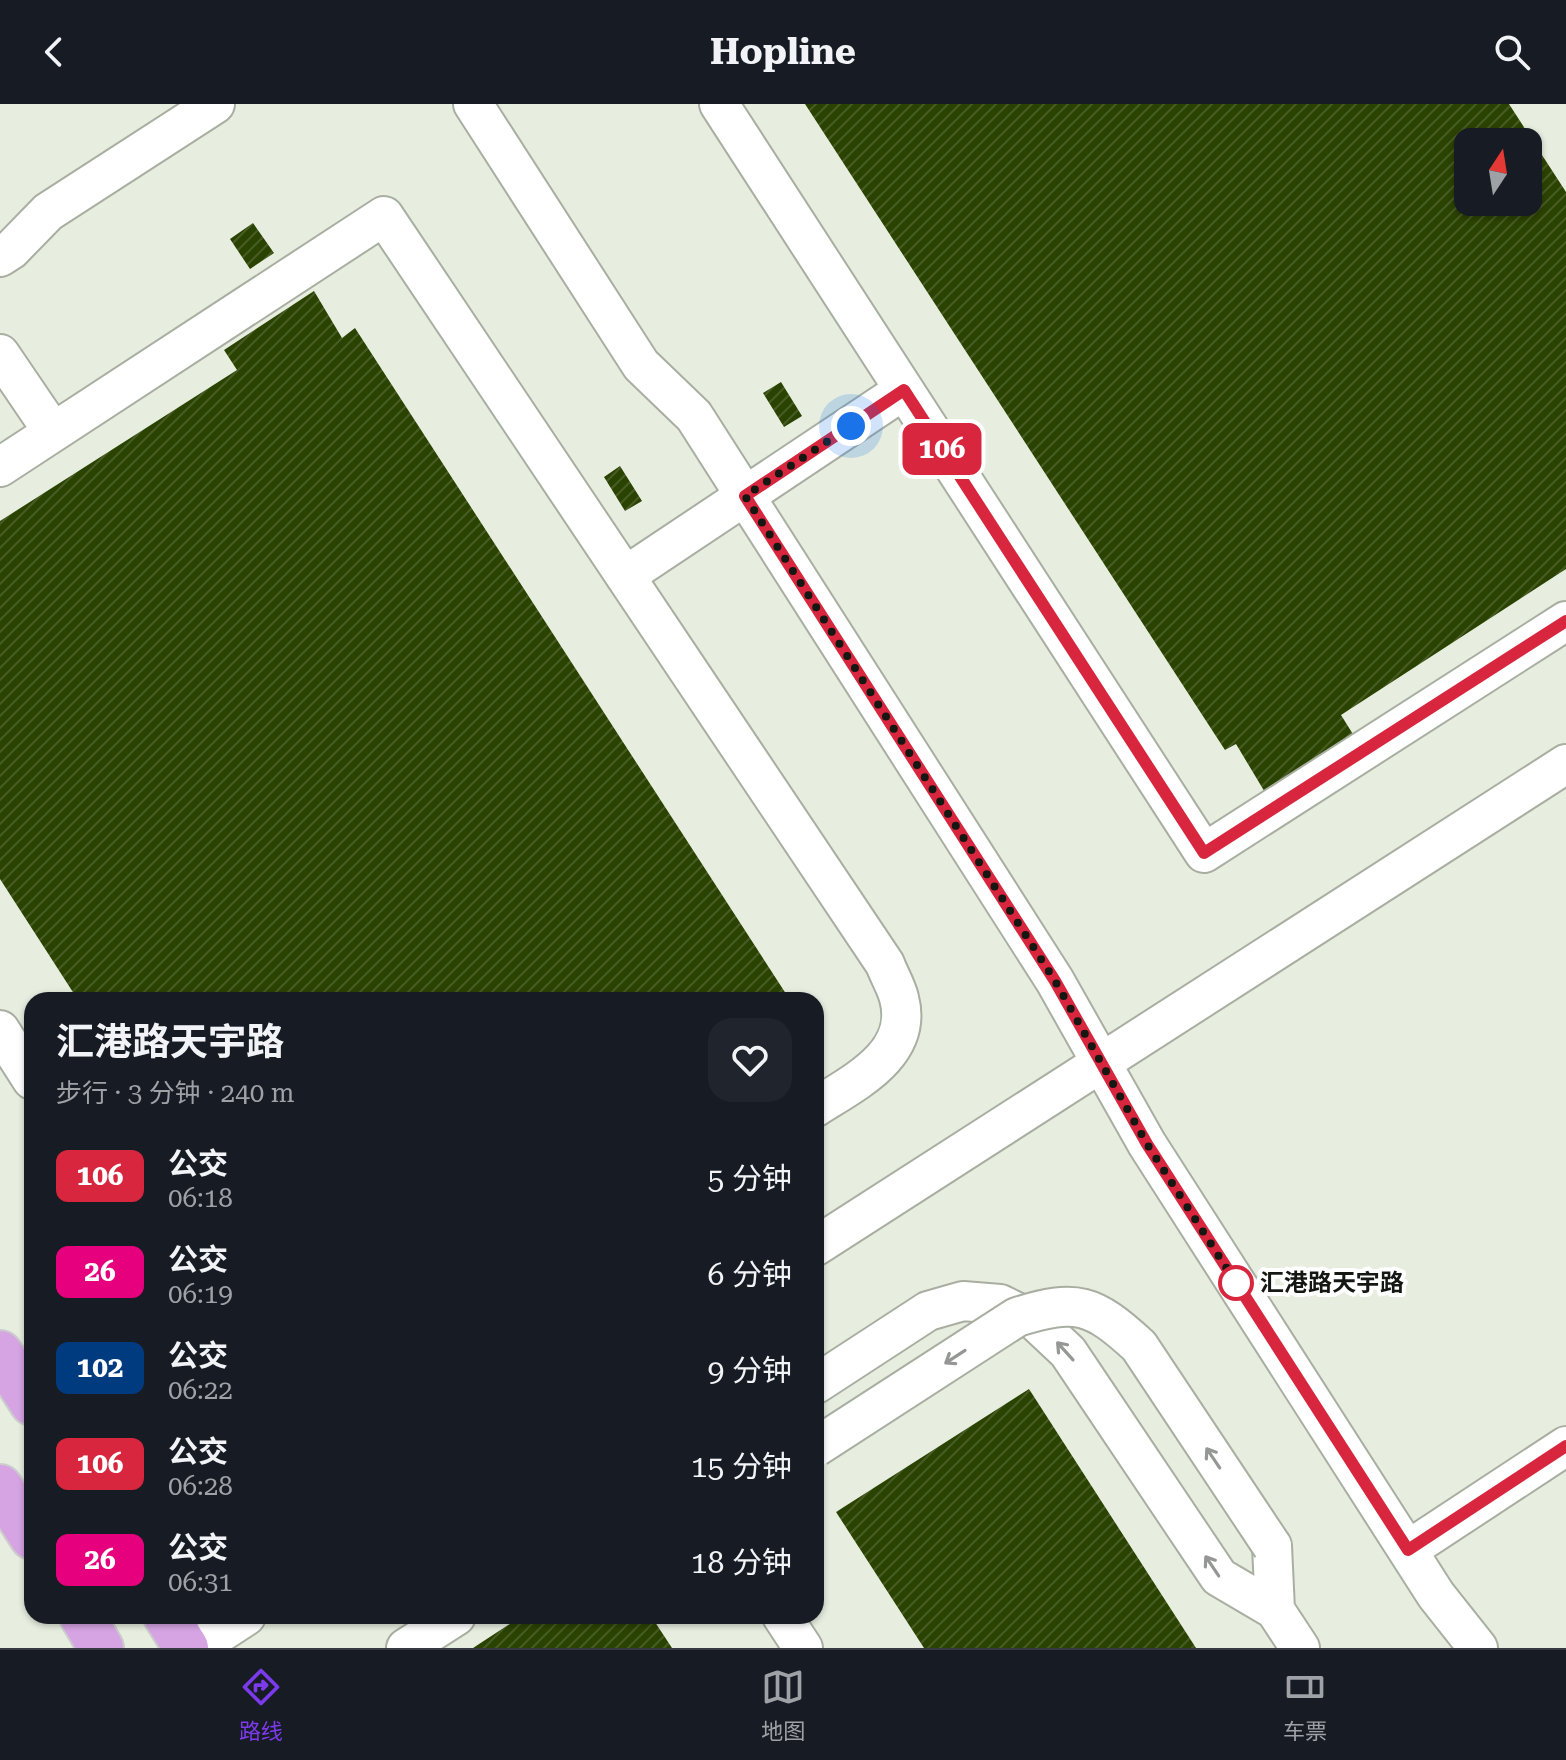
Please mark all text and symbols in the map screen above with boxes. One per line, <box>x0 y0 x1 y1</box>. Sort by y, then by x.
icon: back <box>32 30 76 74</box>
icon: search <box>1490 30 1534 74</box>
text: Hopline <box>710 31 856 73</box>
north arrow <box>1454 128 1542 216</box>
map controls <box>1454 128 1542 216</box>
your location <box>831 406 871 446</box>
line badge: 106 <box>896 423 988 475</box>
text: 106 <box>918 432 966 465</box>
button: heart <box>708 1018 792 1102</box>
text: 汇港路天宇路 <box>56 1020 284 1064</box>
text: 步行 · 3 分钟 · 240 m <box>56 1078 295 1108</box>
text: 公交 <box>168 1146 228 1181</box>
text: 106 <box>76 1159 124 1192</box>
text: 5 分钟 <box>708 1161 792 1196</box>
text: 06:18 <box>168 1183 233 1213</box>
text: 公交 <box>168 1242 228 1277</box>
text: 26 <box>84 1255 116 1288</box>
text: 6 分钟 <box>708 1257 792 1292</box>
marker: 汇港路天宇路 <box>1219 1266 1253 1300</box>
place label: 汇港路天宇路 <box>1260 1269 1404 1297</box>
text: 06:19 <box>168 1279 233 1309</box>
text: 公交 <box>168 1338 228 1373</box>
one-way arrow <box>1056 1341 1075 1361</box>
one-way arrow <box>945 1349 967 1366</box>
text: 102 <box>76 1351 124 1384</box>
text: 9 分钟 <box>708 1353 792 1388</box>
text: 06:22 <box>168 1375 233 1405</box>
text: 公交 <box>168 1434 228 1469</box>
text: 106 <box>76 1447 124 1480</box>
one-way arrow <box>1205 1447 1221 1469</box>
text: 15 分钟 <box>691 1449 792 1484</box>
text: 06:28 <box>168 1471 233 1501</box>
text: 公交 <box>168 1530 228 1565</box>
text: 26 <box>84 1543 116 1576</box>
text: 18 分钟 <box>691 1545 792 1580</box>
one-way arrow <box>1204 1555 1220 1577</box>
text: 06:31 <box>168 1567 233 1597</box>
tab: 路线 <box>239 1665 283 1745</box>
tab: 地图 <box>761 1665 805 1745</box>
tab: 车票 <box>1283 1665 1327 1745</box>

